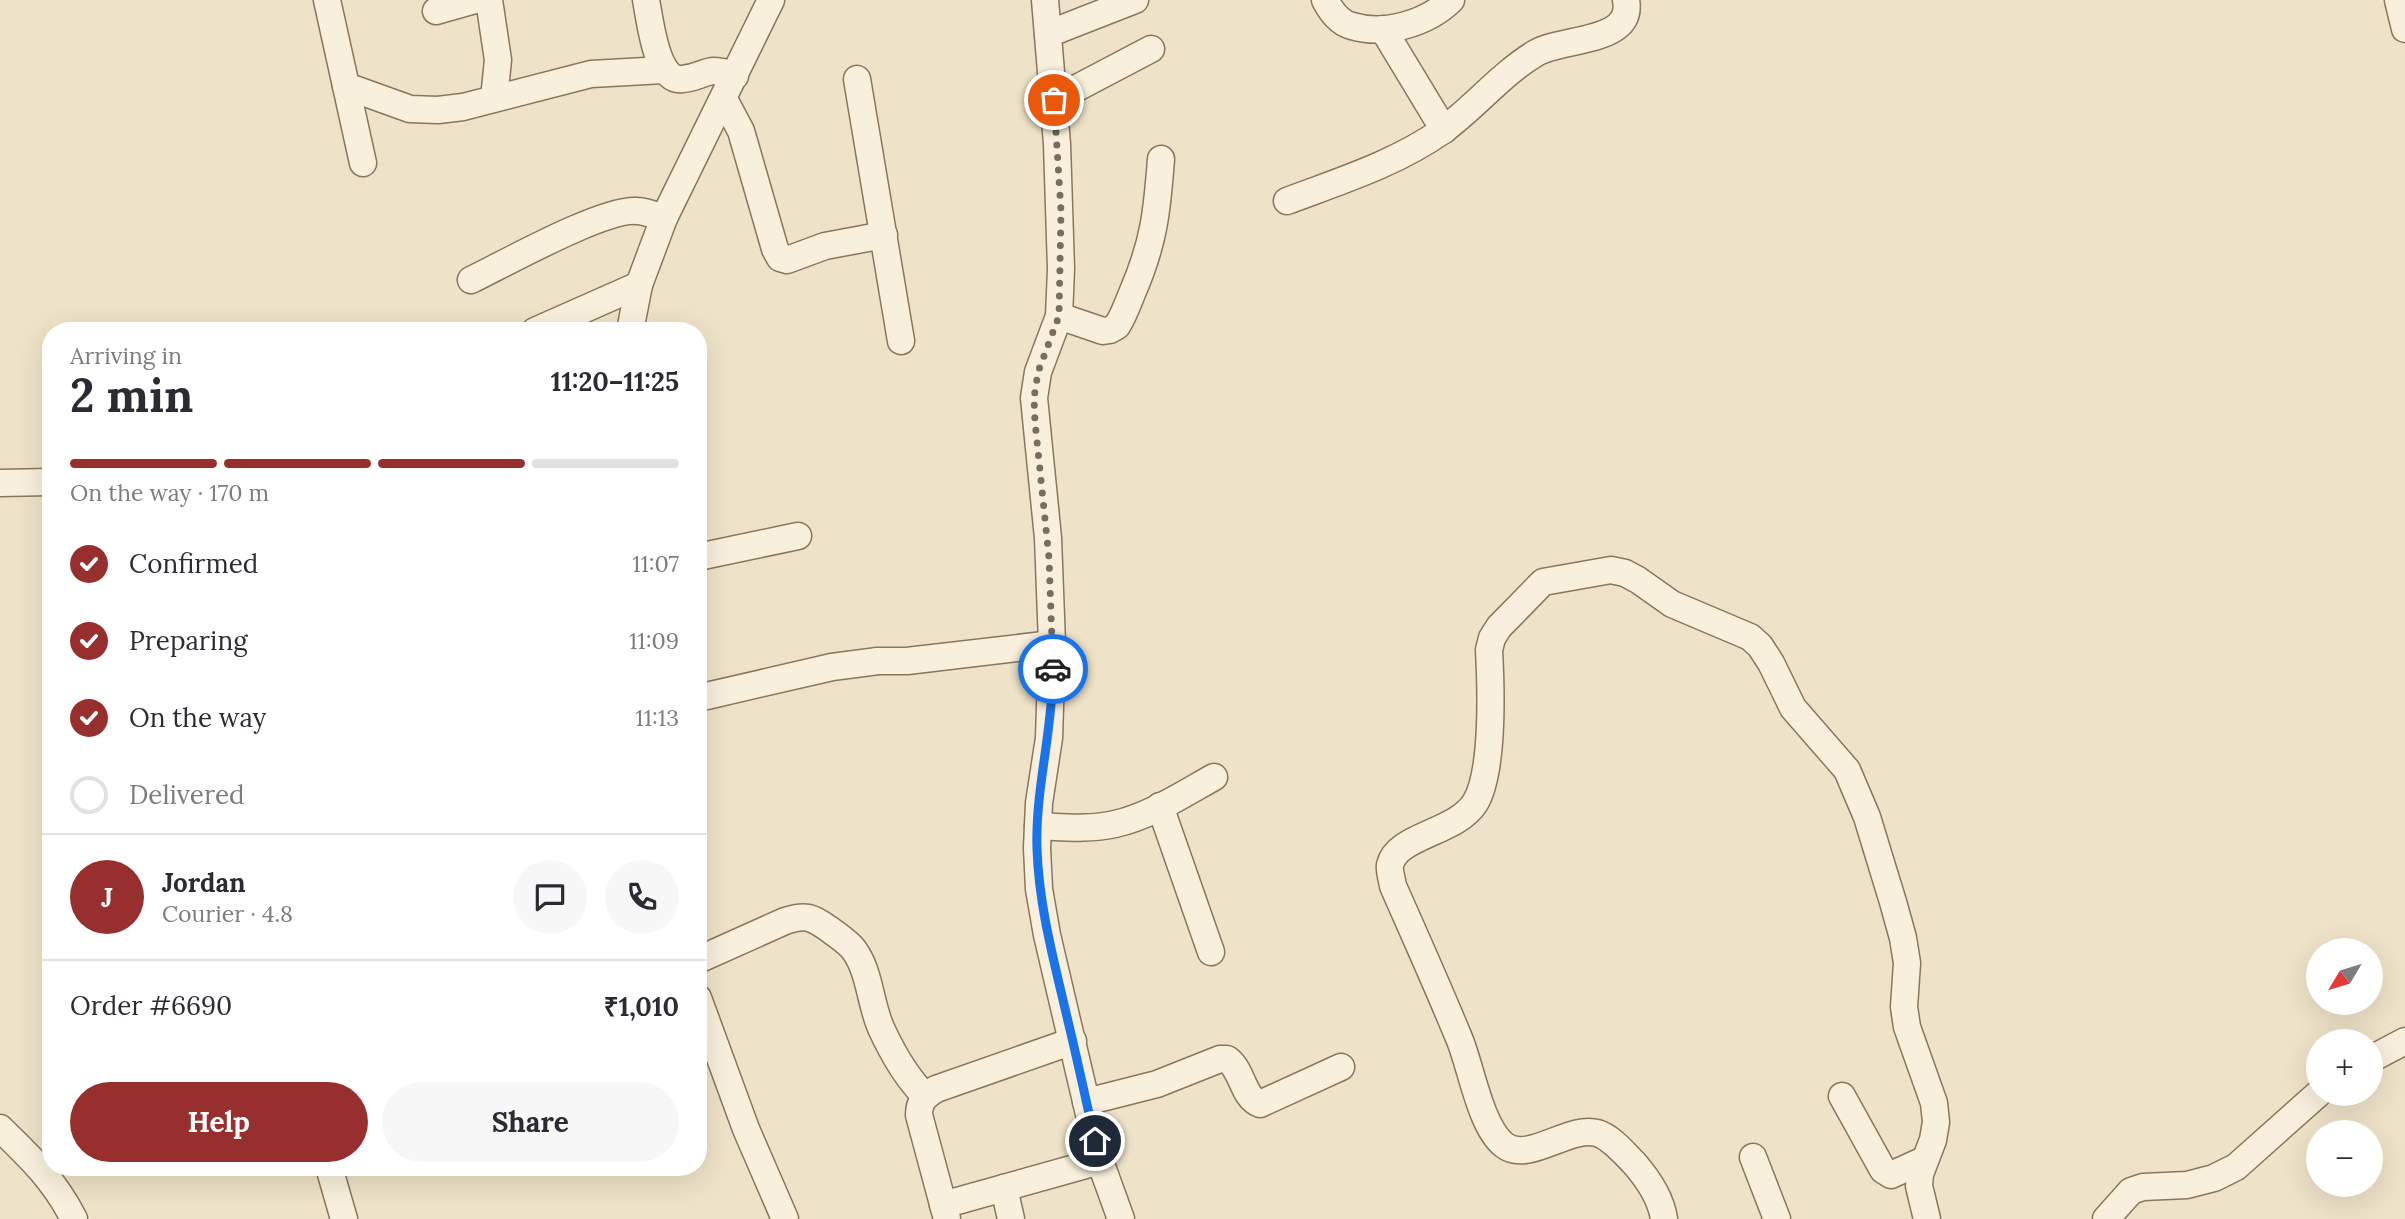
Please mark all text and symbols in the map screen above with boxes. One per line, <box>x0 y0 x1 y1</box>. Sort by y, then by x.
pin <box>1024 70 1084 130</box>
icon: bag <box>1035 81 1073 119</box>
text: Arriving in <box>70 341 182 370</box>
text: 11:20–11:25 <box>551 365 679 398</box>
text: 2 min <box>70 366 193 425</box>
text: On the way · 170 m <box>70 478 269 507</box>
icon: check <box>70 545 108 583</box>
text: Confirmed <box>129 547 258 580</box>
text: 11:07 <box>632 549 679 578</box>
icon: check <box>70 622 108 660</box>
text: Preparing <box>129 624 248 657</box>
text: 11:09 <box>629 626 679 655</box>
courier <box>1018 634 1088 704</box>
icon: car <box>1034 650 1072 688</box>
icon: check <box>70 699 108 737</box>
text: On the way <box>129 701 266 734</box>
text: 11:13 <box>635 703 679 732</box>
text: Delivered <box>129 778 245 811</box>
button: chat <box>513 860 587 934</box>
button: phone <box>605 860 679 934</box>
text: Jordan <box>162 866 246 899</box>
text: J <box>101 881 113 914</box>
text: Courier · 4.8 <box>162 899 293 928</box>
north arrow <box>2306 938 2384 1015</box>
map controls <box>2306 938 2383 1197</box>
text: Order #6690 <box>70 989 232 1022</box>
text: ₹1,010 <box>604 990 679 1023</box>
button: + <box>2306 1029 2383 1106</box>
button: Help <box>70 1082 368 1162</box>
button: Share <box>382 1082 679 1162</box>
pin <box>1065 1111 1125 1171</box>
button: − <box>2306 1120 2383 1197</box>
icon: home <box>1076 1122 1114 1160</box>

